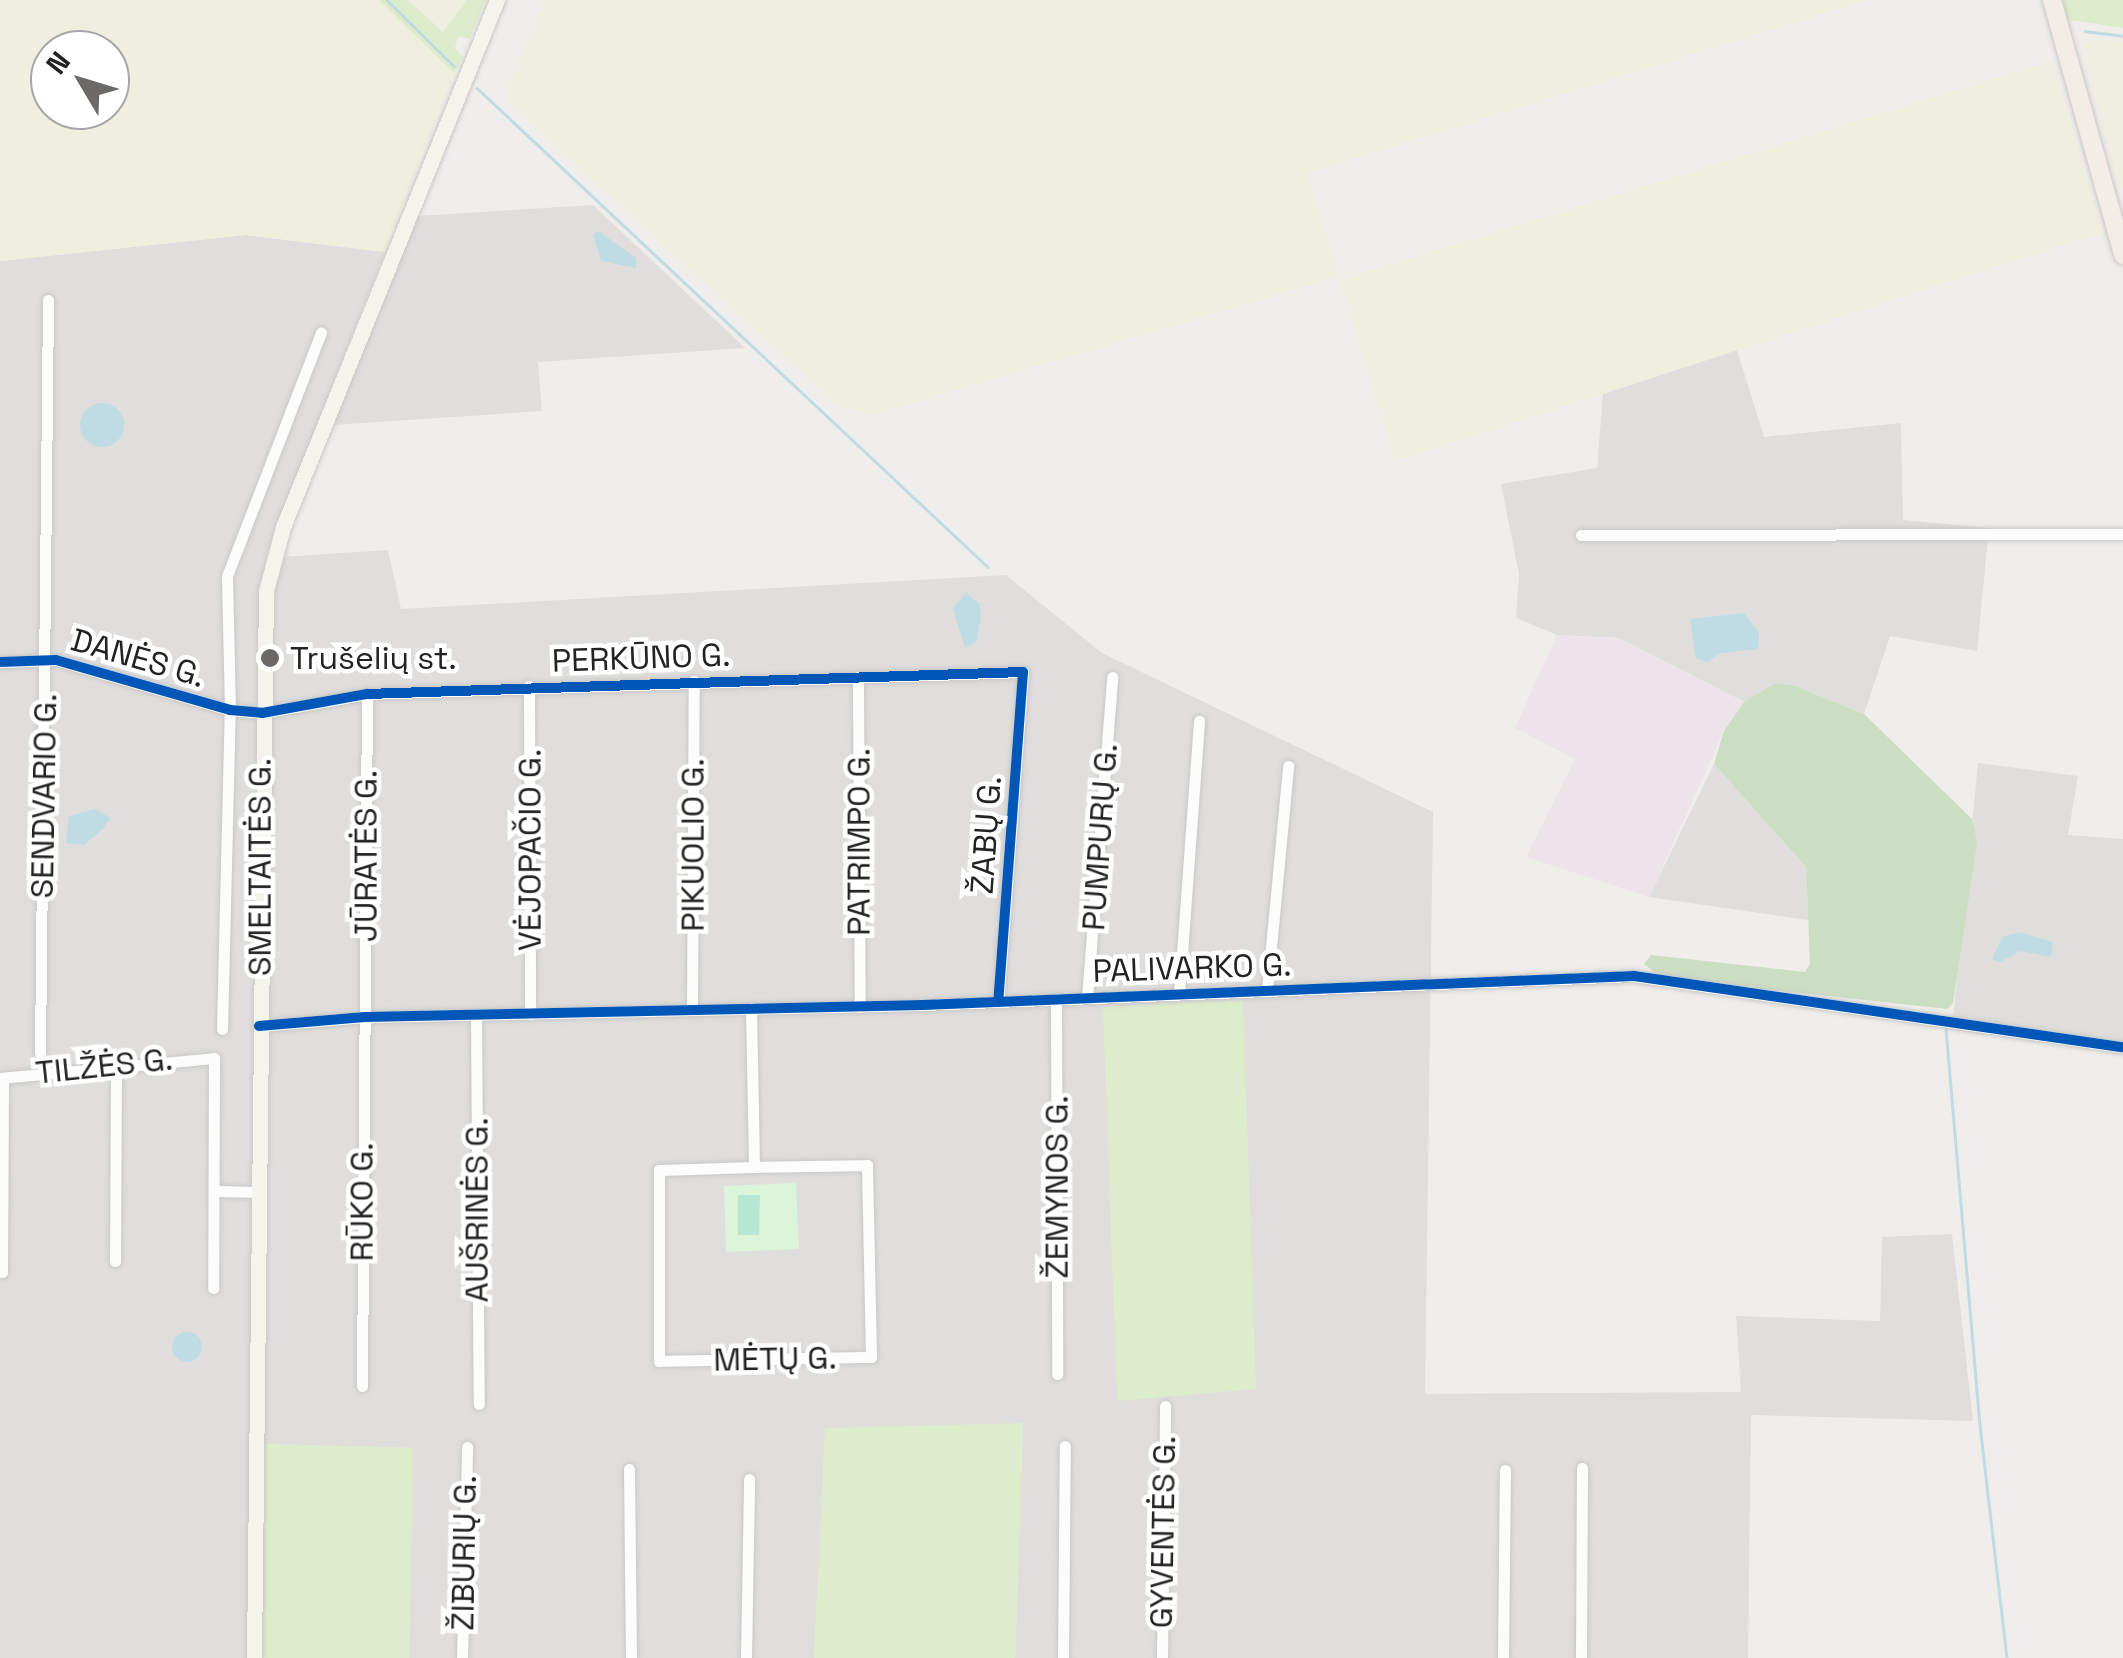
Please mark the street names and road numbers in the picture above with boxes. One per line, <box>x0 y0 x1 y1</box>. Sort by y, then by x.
street label: DANĖS G. <box>67 621 209 695</box>
street label: PERKŪNO G. <box>551 636 731 680</box>
street label: SENDVARIO G. <box>23 693 65 899</box>
street label: PUMPURŲ G. <box>1074 742 1126 932</box>
street label: PATRIMPO G. <box>840 748 878 936</box>
street label: VĖJOPAČIO G. <box>511 749 549 951</box>
street label: SMELTAITĖS G. <box>241 758 279 976</box>
street label: PIKUOLIO G. <box>674 758 712 932</box>
street label: JŪRATĖS G. <box>347 770 385 942</box>
street label: ŽABŲ G. <box>963 775 1009 895</box>
street label: PALIVARKO G. <box>1092 945 1292 991</box>
street label: TILŽĖS G. <box>34 1040 174 1092</box>
street label: ŽEMYNOS G. <box>1038 1095 1076 1279</box>
street label: AUŠRINĖS G. <box>458 1118 496 1302</box>
street label: RŪKO G. <box>343 1143 381 1261</box>
street label: MĖTŲ G. <box>713 1339 837 1379</box>
street label: GYVENTĖS G. <box>1142 1435 1184 1629</box>
street label: ŽIBURIŲ G. <box>443 1475 485 1631</box>

